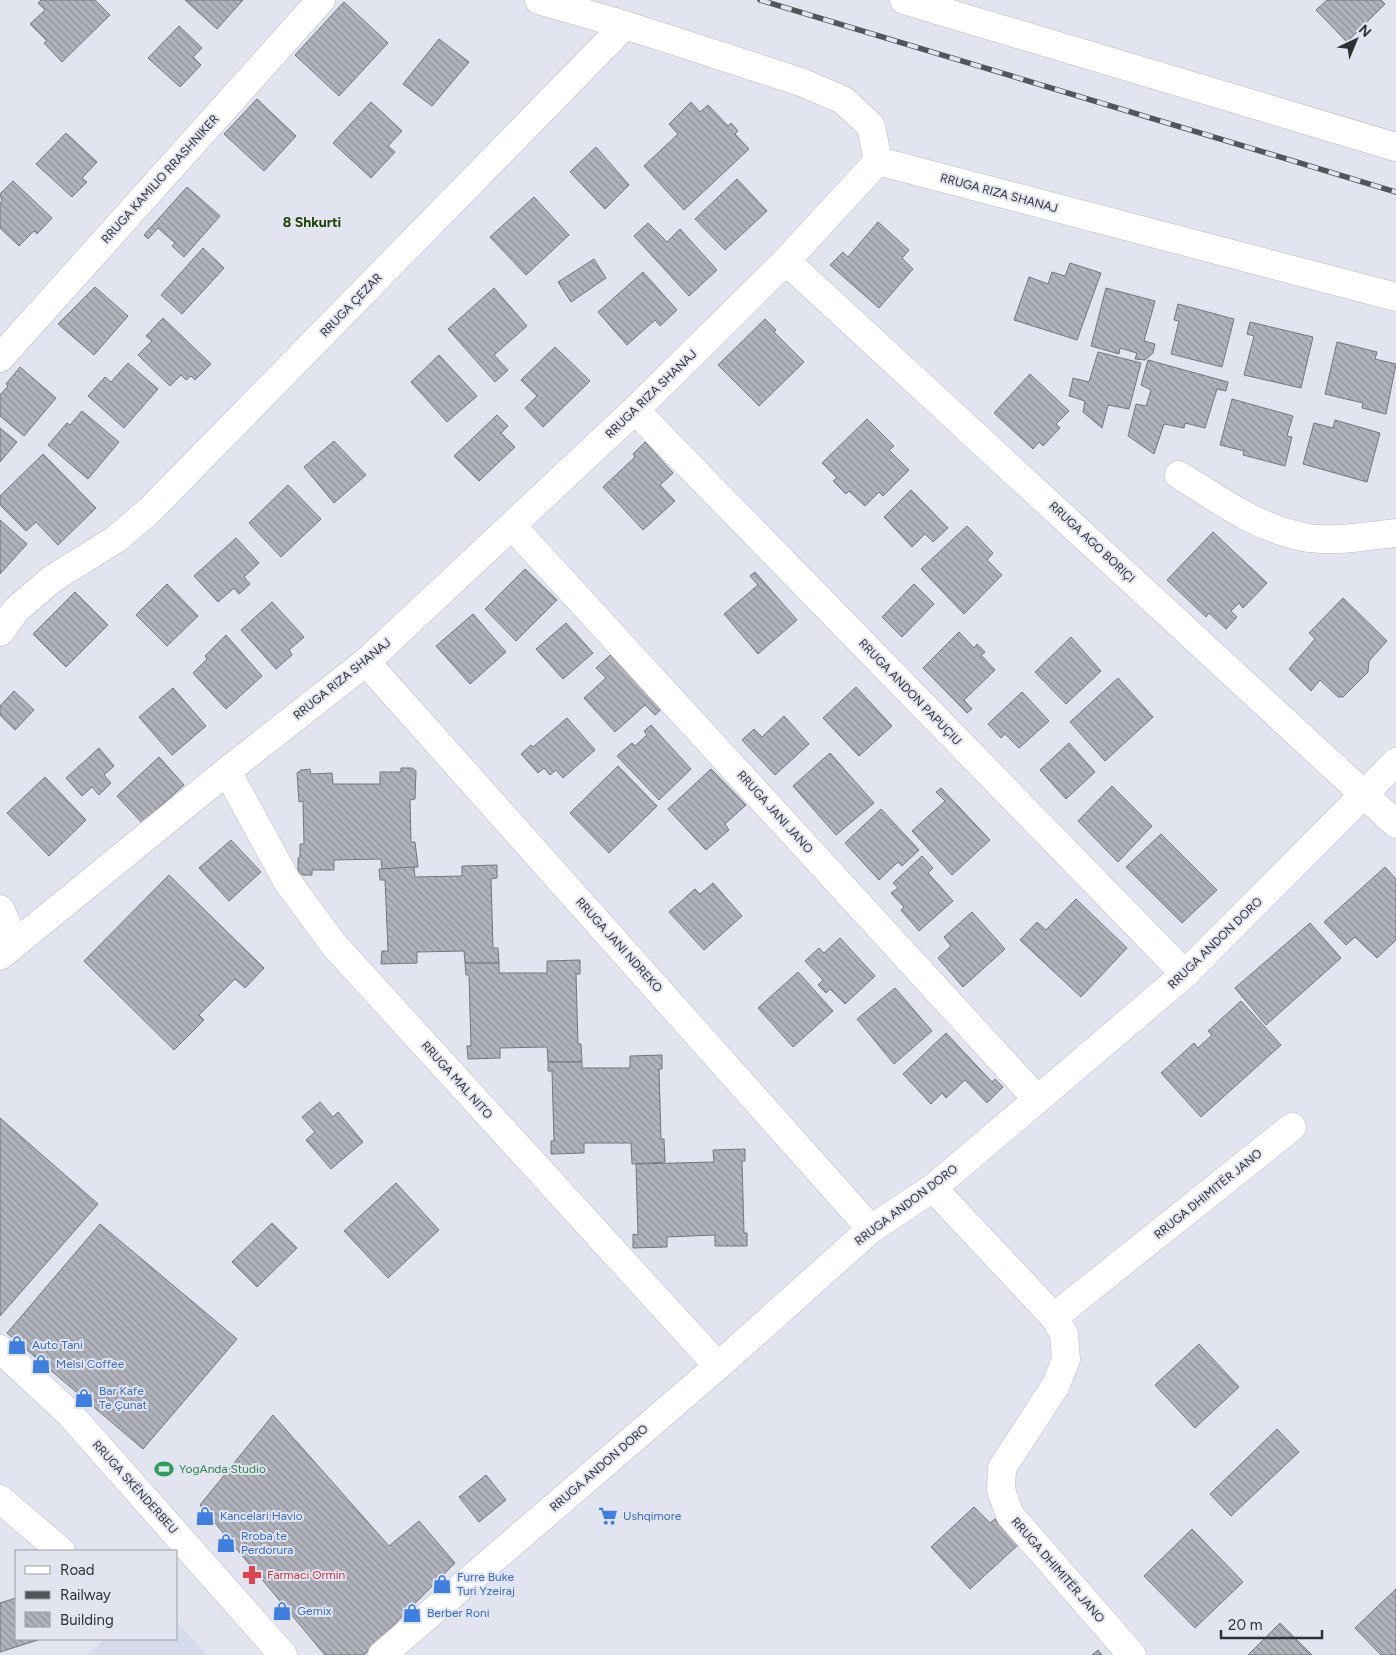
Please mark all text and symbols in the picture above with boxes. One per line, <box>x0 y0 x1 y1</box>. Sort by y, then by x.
north arrow <box>1331 15 1381 65</box>
text: N <box>1355 21 1374 41</box>
street label: RRUGA KAMILIO RRASHNIKER <box>98 112 222 246</box>
street label: RRUGA RIZA SHANAJ <box>939 171 1059 215</box>
district label: 8 Shkurti <box>283 214 341 231</box>
street label: RRUGA ÇEZAR <box>317 270 385 340</box>
street label: RRUGA RIZA SHANAJ <box>603 347 699 441</box>
street label: RRUGA AGO BORIÇI <box>1046 499 1138 585</box>
street label: RRUGA RIZA SHANAJ <box>290 635 394 723</box>
street label: RRUGA ANDON PAPUÇIU <box>856 636 964 748</box>
street label: RRUGA JANI JANO <box>734 768 816 856</box>
street label: RRUGA ANDON DORO <box>1165 894 1265 992</box>
street label: RRUGA JANI NDREKO <box>573 895 665 995</box>
street label: RRUGA MAL NITO <box>418 1038 496 1122</box>
street label: RRUGA DHIMITËR JANO <box>1151 1146 1265 1242</box>
street label: RRUGA ANDON DORO <box>852 1162 960 1248</box>
shop icon: Auto Tani <box>6 1334 28 1356</box>
place label: Auto Tani <box>32 1338 83 1352</box>
shop icon: Melsi Coffee <box>30 1353 52 1375</box>
place label: Melsi Coffee <box>56 1357 125 1371</box>
place label: Bar Kafe Te Çunat <box>99 1384 148 1412</box>
shop icon: Bar Kafe Te Çunat <box>73 1387 95 1409</box>
street label: RRUGA ANDON DORO <box>547 1422 651 1514</box>
street label: RRUGA SKËNDERBEU <box>89 1438 181 1536</box>
sports icon: YogAnda Studio <box>153 1458 175 1480</box>
place label: YogAnda Studio <box>179 1462 266 1476</box>
shop icon: Kancelari Havio <box>194 1505 216 1527</box>
supermarket icon: Ushqimore <box>597 1505 619 1527</box>
place label: Kancelari Havio <box>220 1509 303 1523</box>
place label: Ushqimore <box>623 1509 682 1523</box>
street label: RRUGA DHIMITËR JANO <box>1009 1515 1107 1625</box>
place label: Rroba te Perdorura <box>241 1529 293 1557</box>
shop icon: Rroba te Perdorura <box>215 1532 237 1554</box>
legend <box>15 1550 178 1640</box>
text: Road <box>60 1561 95 1579</box>
pharmacy icon: Farmaci Ormin <box>241 1564 263 1586</box>
place label: Farmaci Ormin <box>267 1568 346 1582</box>
place label: Furre Buke Turi Yzeiraj <box>457 1570 515 1598</box>
shop icon: Furre Buke Turi Yzeiraj <box>431 1573 453 1595</box>
text: Railway <box>60 1586 111 1604</box>
shop icon: Gemix <box>271 1600 293 1622</box>
shop icon: Berber Roni <box>401 1602 423 1624</box>
place label: Gemix <box>297 1604 332 1618</box>
place label: Berber Roni <box>427 1606 490 1620</box>
scale bar <box>1221 1608 1322 1640</box>
text: Building <box>60 1611 114 1629</box>
text: 20 m <box>1228 1616 1262 1634</box>

